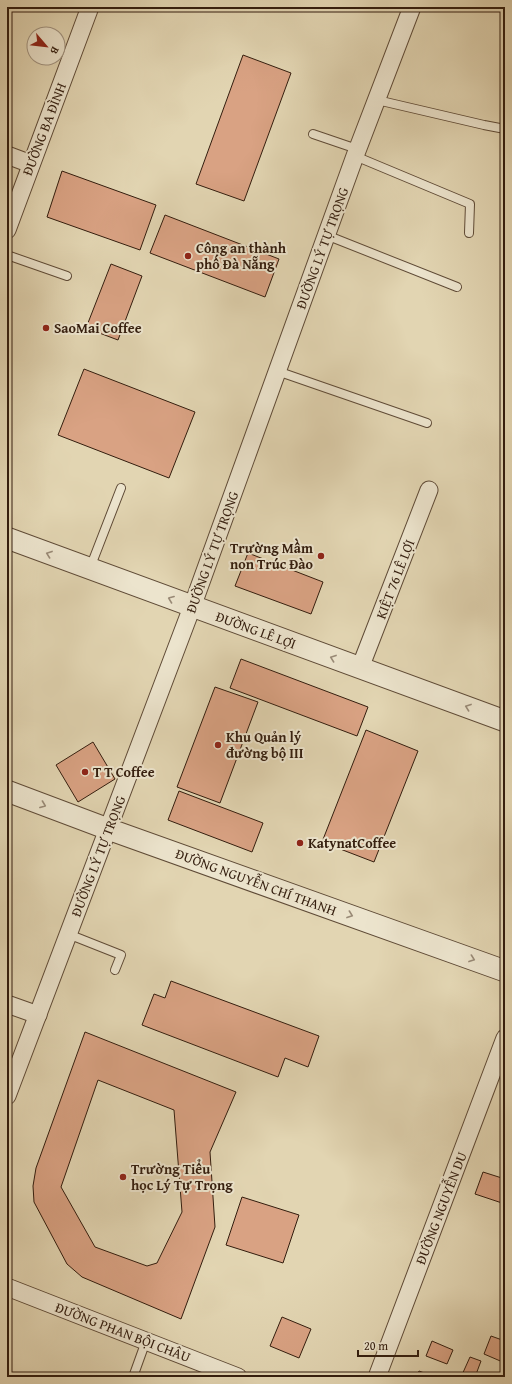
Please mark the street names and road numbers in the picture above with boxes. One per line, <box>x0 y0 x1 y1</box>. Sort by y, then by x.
street label: ĐƯỜNG BA ĐÌNH <box>17 80 71 178</box>
street label: ĐƯỜNG LÝ TỰ TRỌNG <box>291 184 353 312</box>
street label: ĐƯỜNG LÝ TỰ TRỌNG <box>181 488 243 616</box>
street label: KIỆT 76 LÊ LỢI <box>371 536 419 622</box>
street label: ĐƯỜNG LÊ LỢI <box>213 606 299 654</box>
street label: ĐƯỜNG LÝ TỰ TRỌNG <box>66 793 130 919</box>
street label: ĐƯỜNG NGUYỄN CHÍ THANH <box>173 843 340 920</box>
street label: ĐƯỜNG NGUYỄN DU <box>409 1148 472 1267</box>
street label: ĐƯỜNG PHAN BỘI CHÂU <box>53 1297 193 1367</box>

